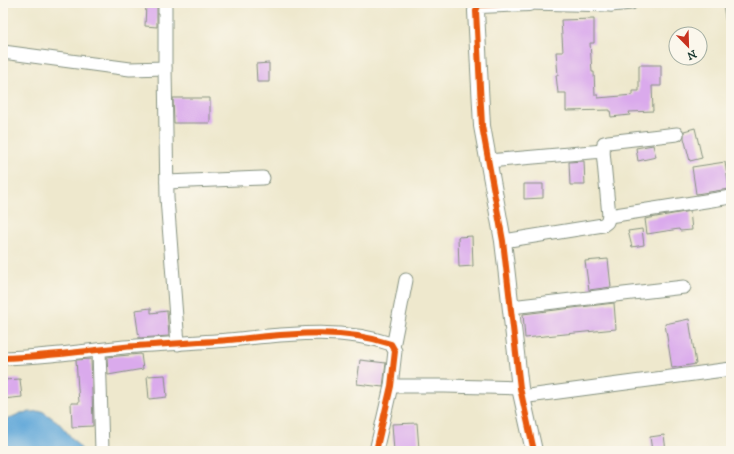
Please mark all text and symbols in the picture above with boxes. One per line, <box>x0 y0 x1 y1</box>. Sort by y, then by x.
north arrow <box>668 26 708 66</box>
text: N <box>685 46 698 62</box>

